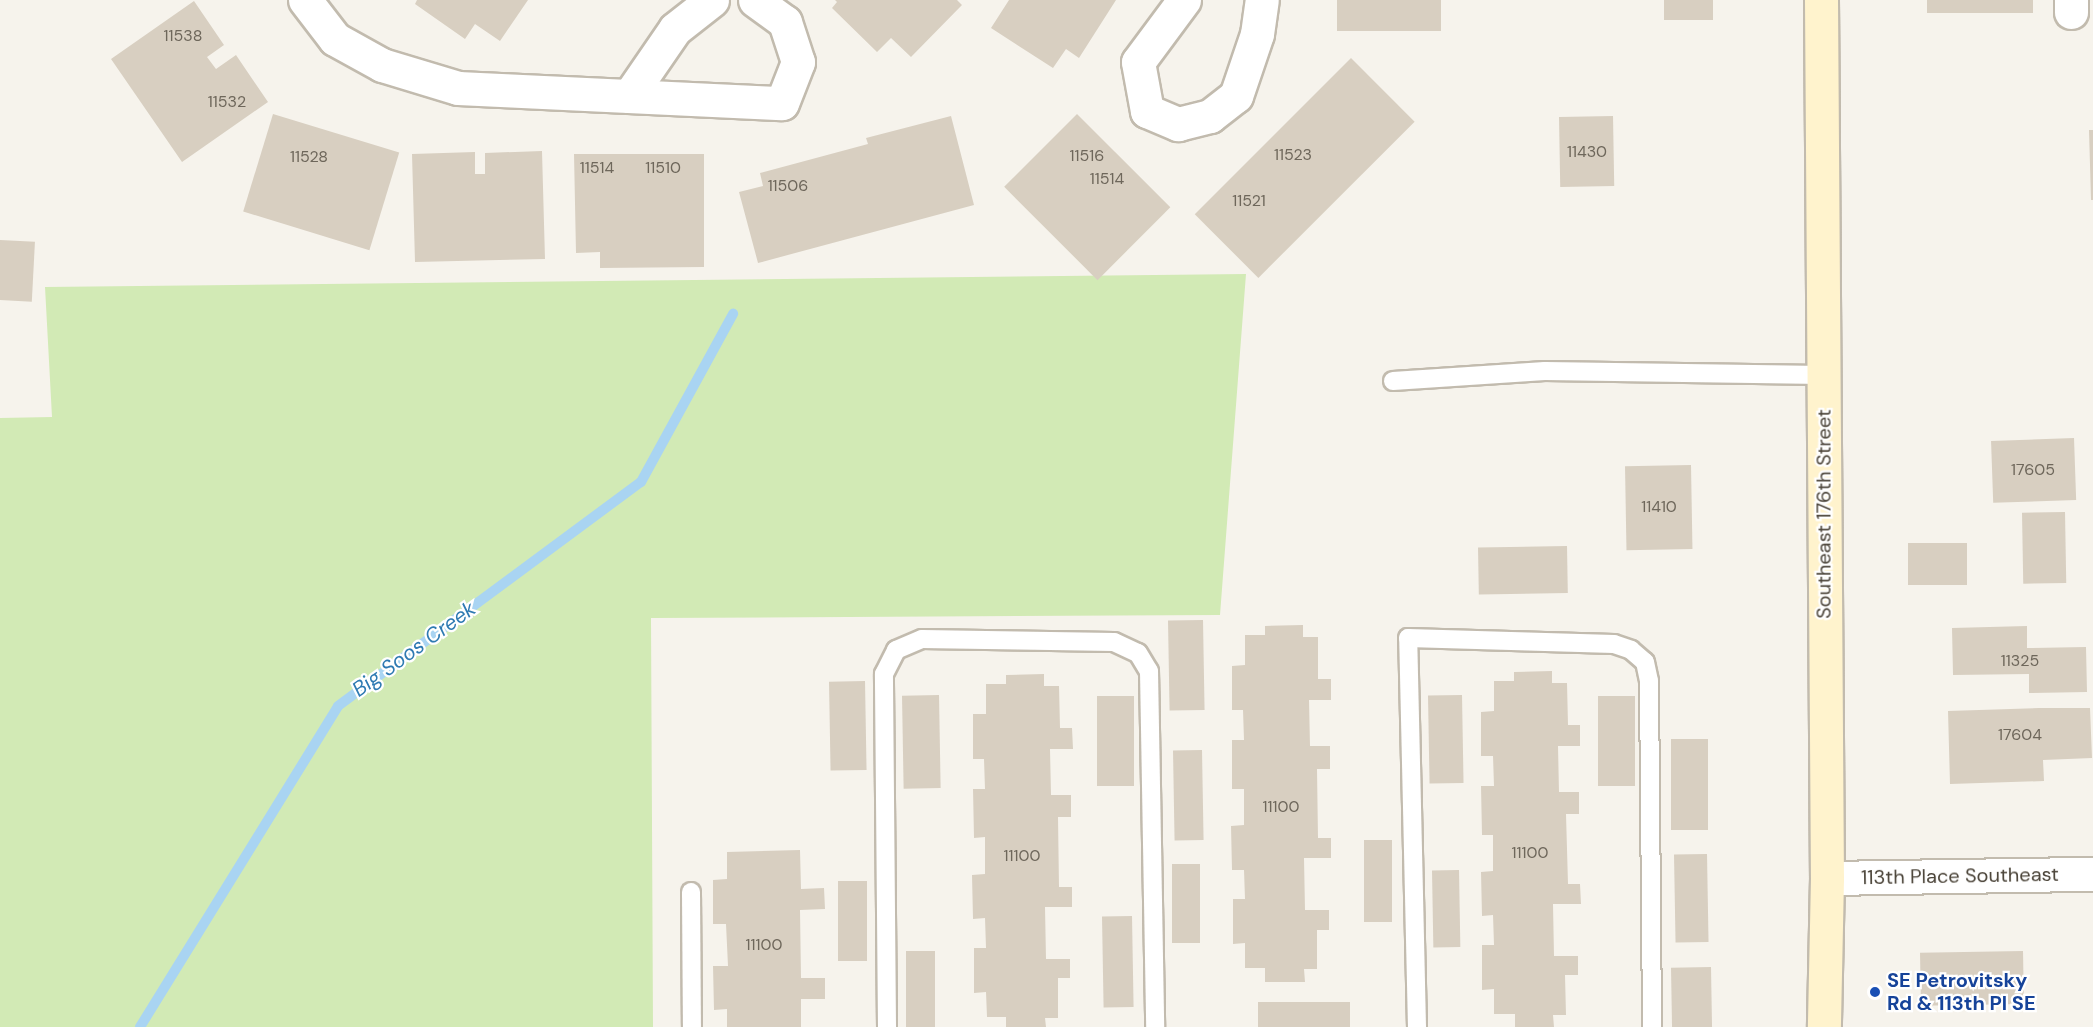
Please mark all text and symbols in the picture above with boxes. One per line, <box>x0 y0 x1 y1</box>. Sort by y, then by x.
house number: 11538 <box>164 26 202 46</box>
house number: 11532 <box>208 92 246 112</box>
house number: 11430 <box>1567 142 1607 162</box>
house number: 11523 <box>1274 145 1312 165</box>
house number: 11516 <box>1070 146 1104 166</box>
house number: 11528 <box>290 147 328 167</box>
house number: 11514 <box>580 158 614 178</box>
house number: 11510 <box>645 158 681 178</box>
house number: 11514 <box>1090 169 1124 189</box>
house number: 11506 <box>768 176 808 196</box>
house number: 11521 <box>1232 191 1266 211</box>
street label: Southeast 176th Street <box>1812 409 1836 619</box>
house number: 17605 <box>2011 460 2055 480</box>
house number: 11410 <box>1641 497 1677 517</box>
water label: Big Soos Creek <box>347 596 481 702</box>
house number: 11325 <box>2001 651 2039 671</box>
house number: 17604 <box>1998 725 2042 745</box>
house number: 11100 <box>1263 797 1299 817</box>
house number: 11100 <box>1512 843 1548 863</box>
house number: 11100 <box>1004 846 1040 866</box>
street label: 113th Place Southeast <box>1861 862 2059 890</box>
house number: 11100 <box>746 935 782 955</box>
place label: SE Petrovitsky Rd & 113th Pl SE <box>1887 969 2036 1016</box>
marker: SE Petrovitsky Rd & 113th Pl SE <box>1868 985 1882 999</box>

